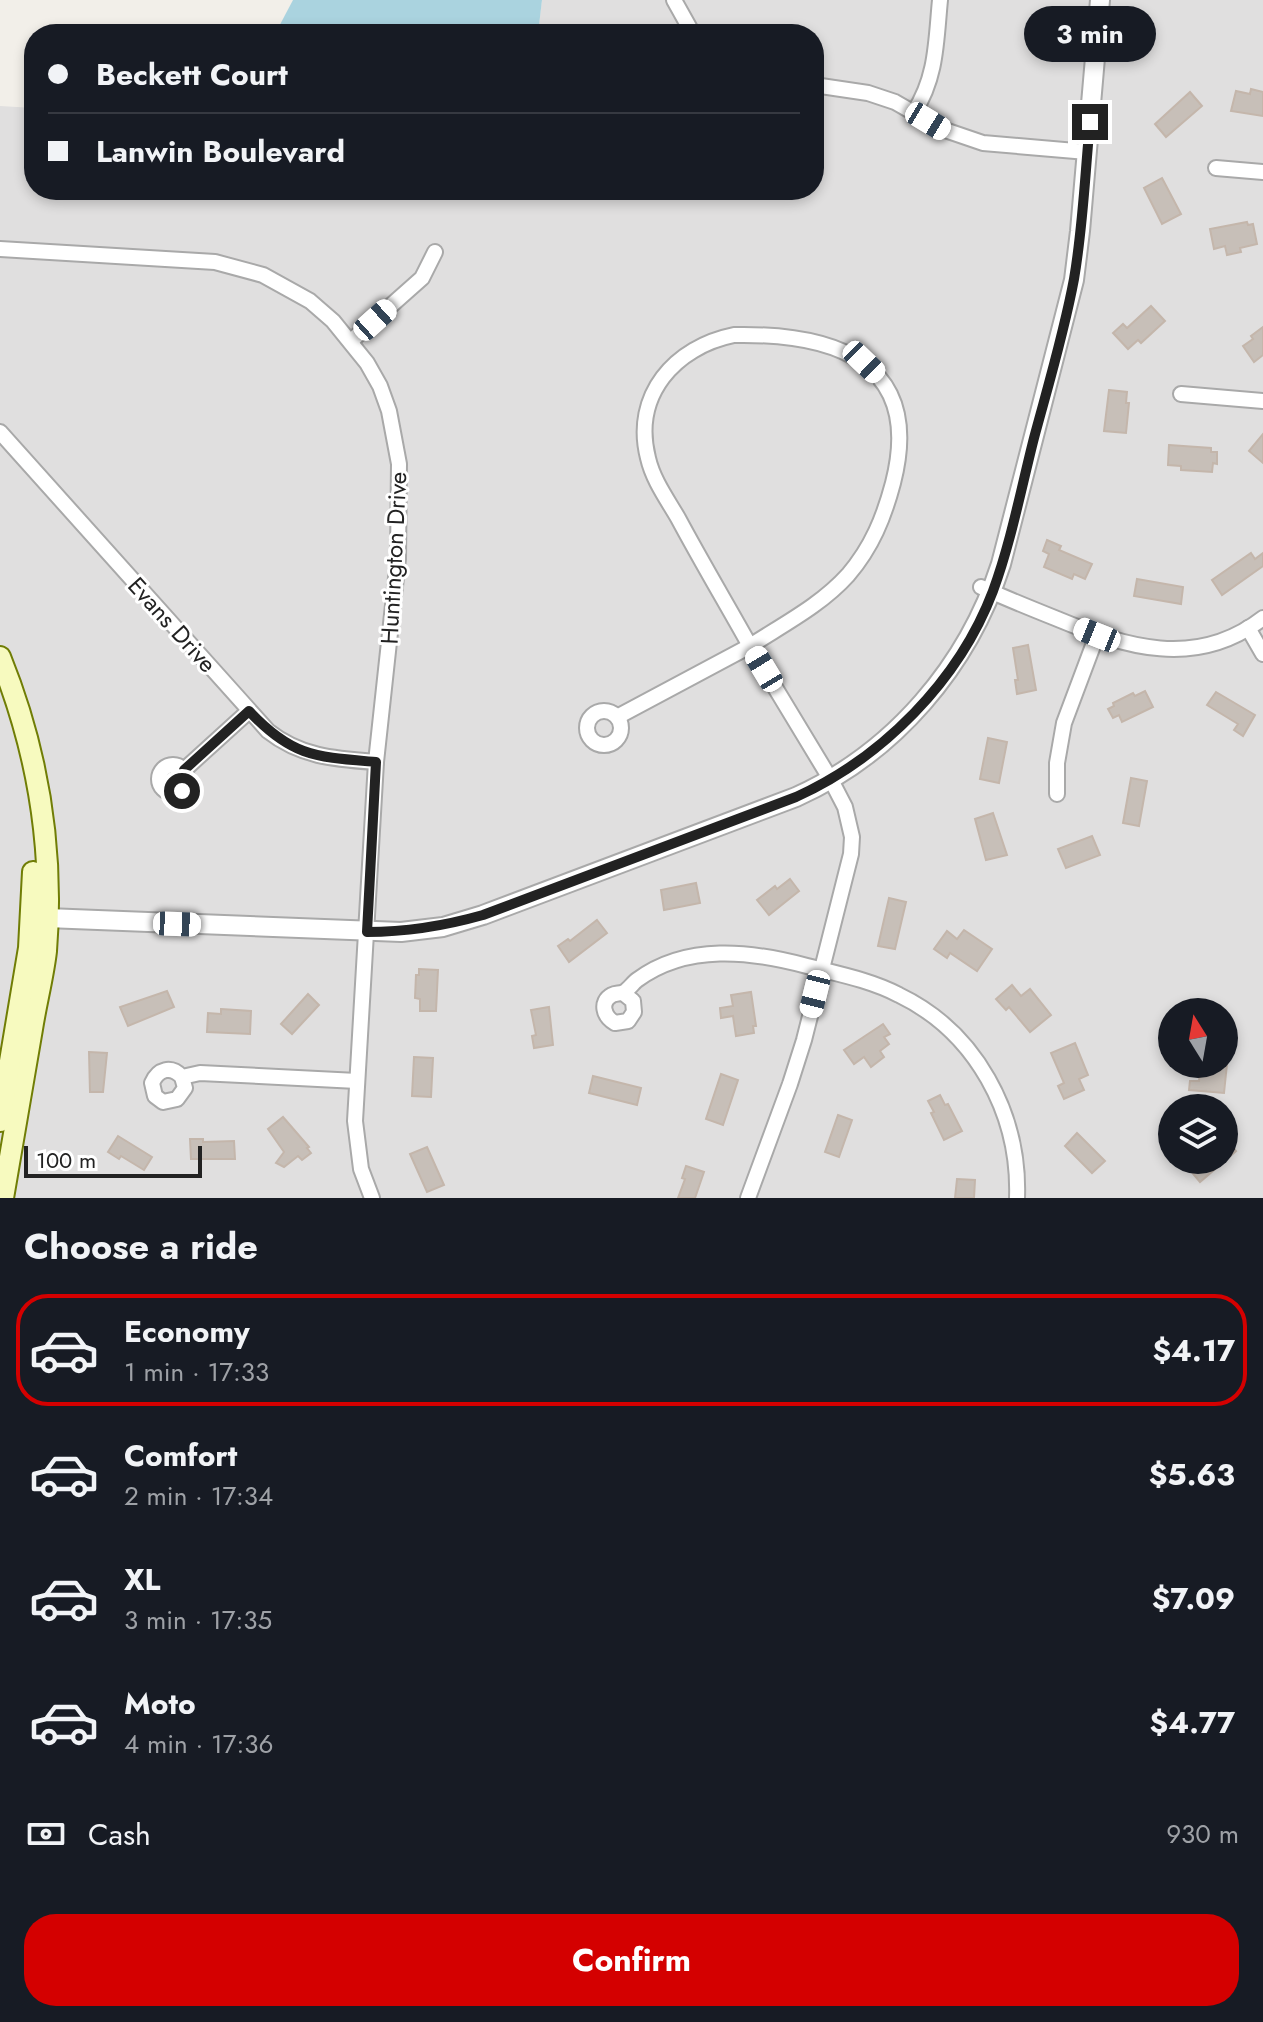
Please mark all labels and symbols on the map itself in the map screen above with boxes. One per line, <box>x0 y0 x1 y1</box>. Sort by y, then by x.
callout: 3 min <box>1024 6 1156 62</box>
car <box>901 98 955 144</box>
route end <box>1072 104 1108 140</box>
car <box>349 295 401 345</box>
car <box>838 337 890 387</box>
street label: Huntington Drive <box>372 471 415 645</box>
street label: Evans Drive <box>120 569 225 680</box>
car <box>1070 615 1124 655</box>
car <box>741 642 787 696</box>
route start <box>164 773 200 809</box>
car <box>153 911 201 937</box>
car <box>798 968 832 1020</box>
north arrow <box>1158 998 1238 1078</box>
scale bar <box>24 1142 202 1178</box>

